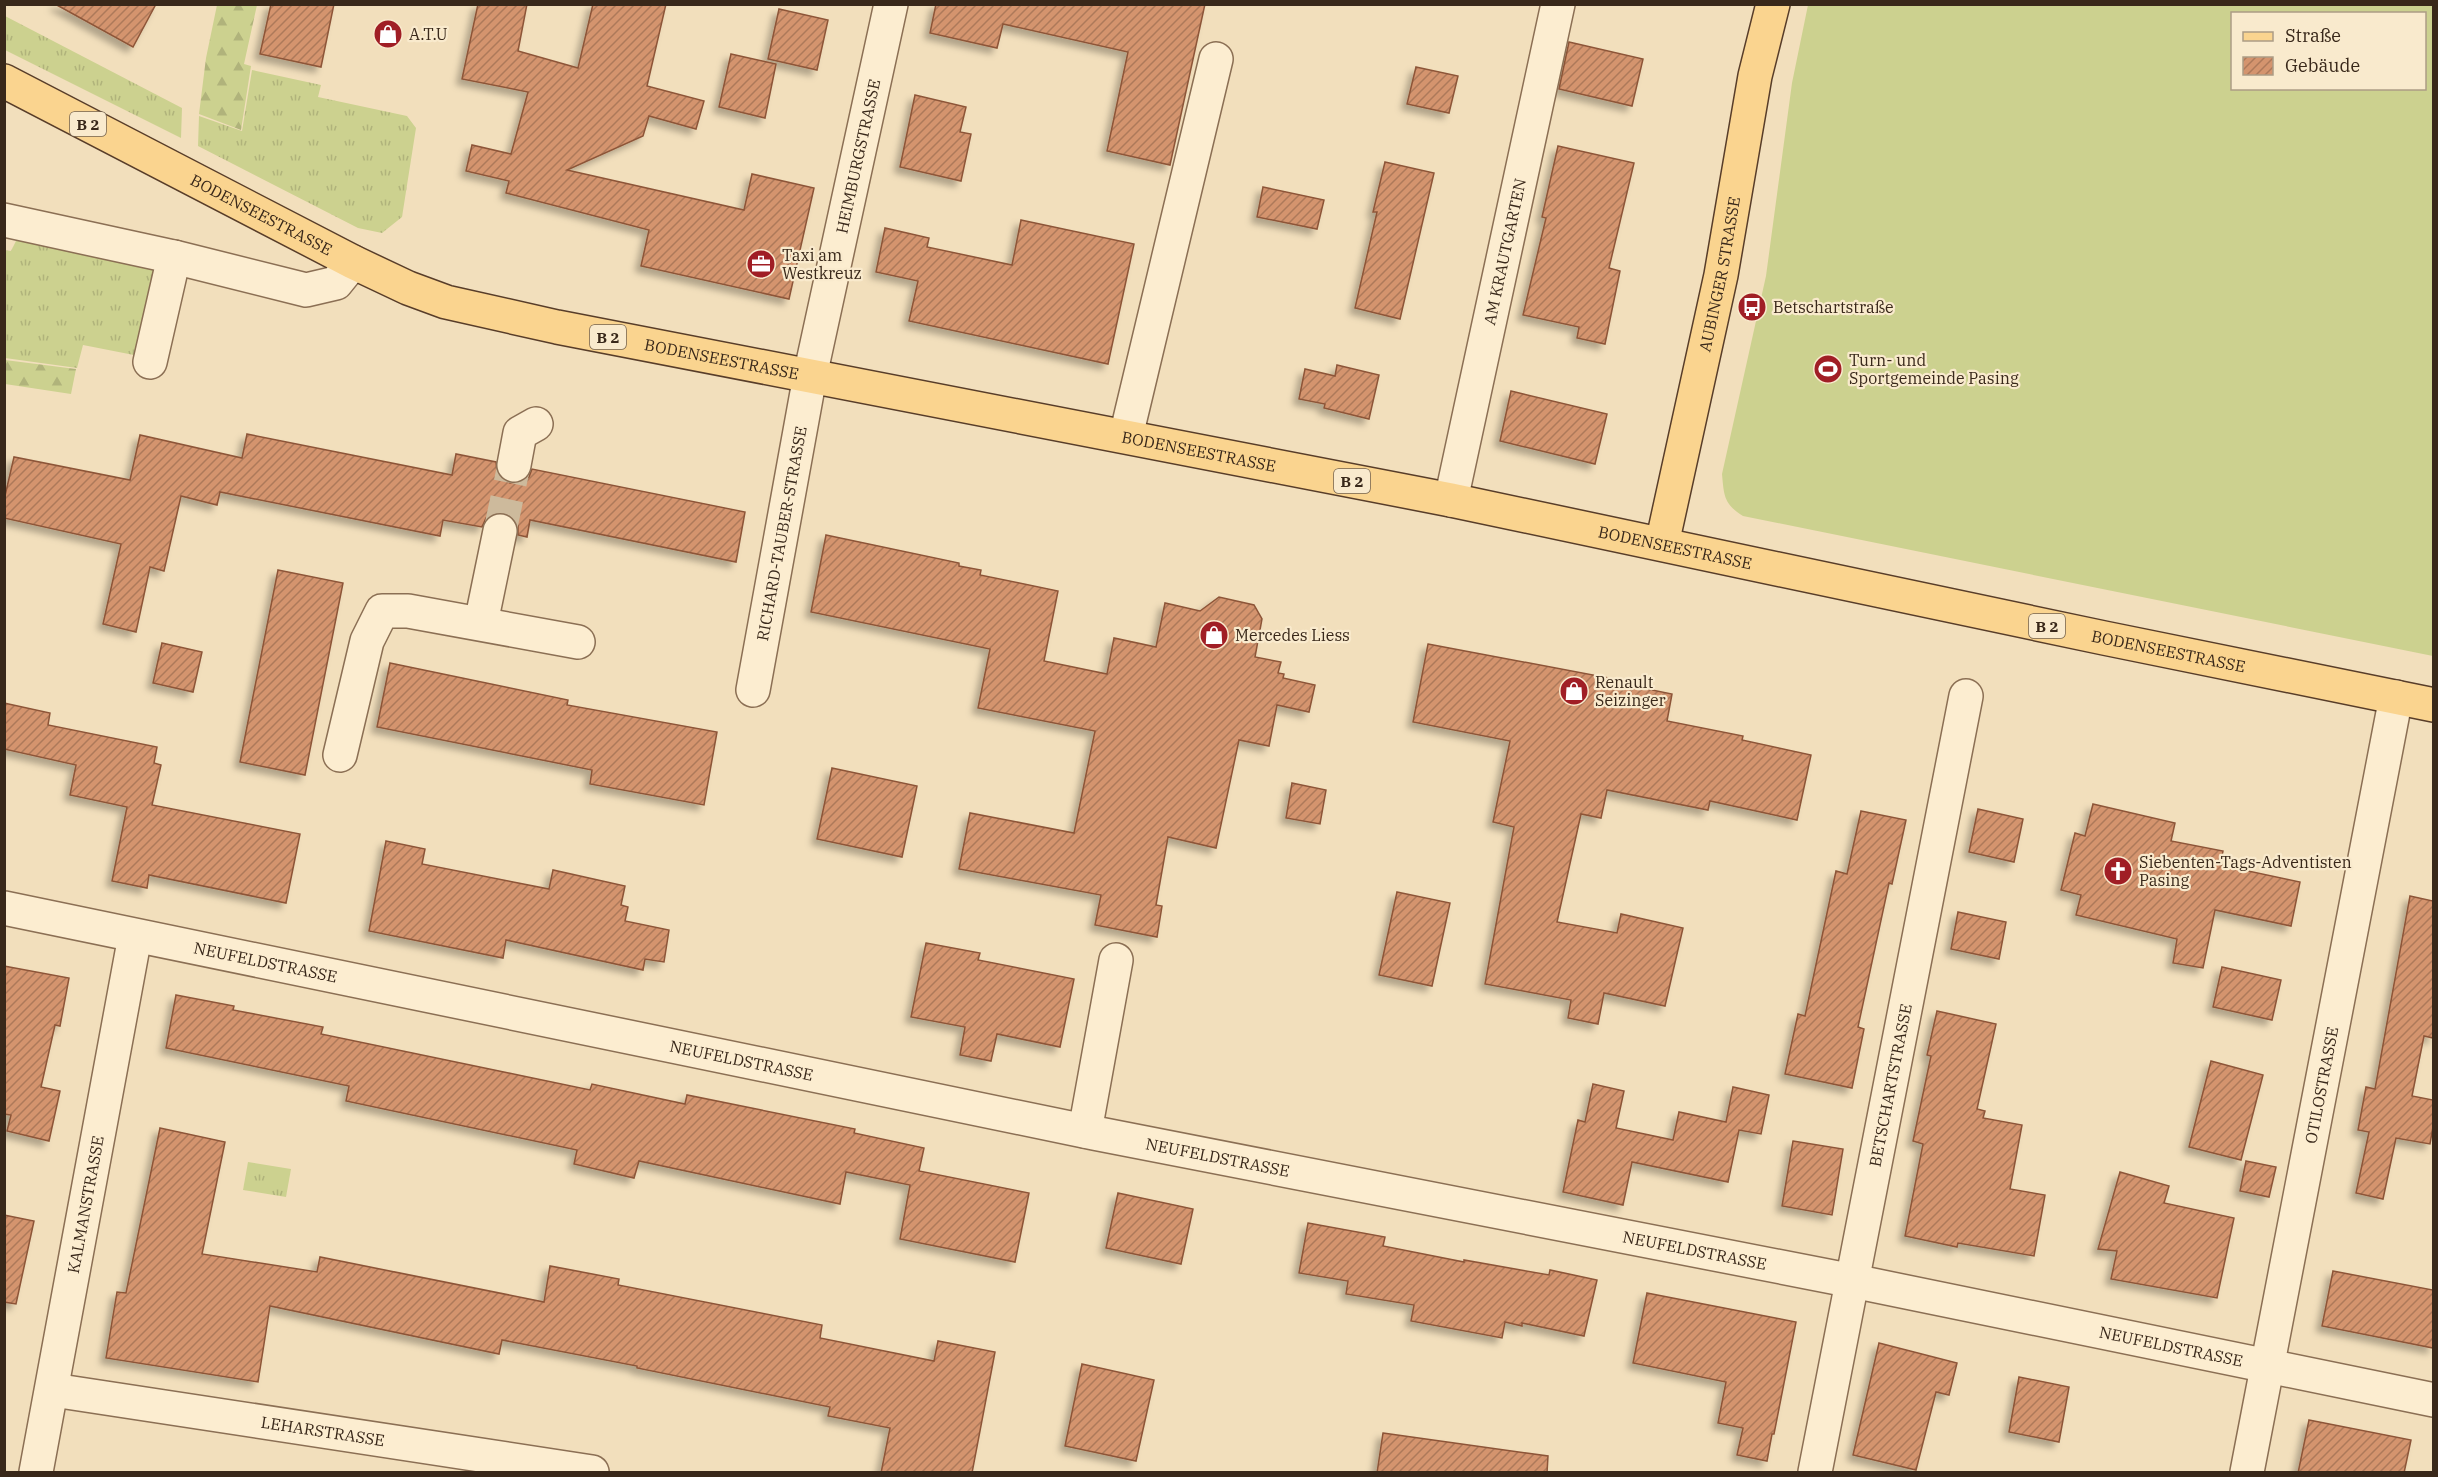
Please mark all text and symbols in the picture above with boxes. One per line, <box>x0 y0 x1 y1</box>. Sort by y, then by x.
legend <box>2231 12 2426 90</box>
shop icon: A.T.U <box>372 18 404 50</box>
place label: A.T.U <box>409 24 448 44</box>
text: Straße <box>2285 24 2341 47</box>
text: Gebäude <box>2285 54 2360 77</box>
street label: HEIMBURGSTRASSE <box>831 77 884 235</box>
road number: B 2 <box>70 112 106 136</box>
street label: BODENSEESTRASSE <box>187 170 336 259</box>
street label: AM KRAUTGARTEN <box>1479 177 1530 327</box>
street label: AUBINGER STRASSE <box>1694 195 1744 354</box>
place label: Taxi am Westkreuz <box>782 245 862 283</box>
office icon: Taxi am Westkreuz <box>745 248 777 280</box>
bus stop icon: Betschartstraße <box>1736 291 1768 323</box>
place label: Betschartstraße <box>1773 297 1894 317</box>
road number: B 2 <box>590 325 626 349</box>
street label: BODENSEESTRASSE <box>643 334 801 384</box>
place label: Turn- und Sportgemeinde Pasing <box>1849 350 2019 388</box>
sports icon: Turn- und Sportgemeinde Pasing <box>1812 353 1844 385</box>
street label: RICHARD-TAUBER-STRASSE <box>752 425 811 643</box>
street label: BODENSEESTRASSE <box>1120 426 1278 476</box>
road number: B 2 <box>1334 469 1370 493</box>
street label: BODENSEESTRASSE <box>1596 521 1754 573</box>
road number: B 2 <box>2029 614 2065 638</box>
shop icon: Mercedes Liess <box>1198 619 1230 651</box>
place label: Mercedes Liess <box>1235 625 1350 645</box>
street label: BODENSEESTRASSE <box>2090 626 2247 676</box>
place label: Renault Seizinger <box>1595 672 1666 710</box>
shop icon: Renault Seizinger <box>1558 675 1590 707</box>
place label: Siebenten-Tags-Adventisten Pasing <box>2139 852 2352 890</box>
church icon: Siebenten-Tags-Adventisten Pasing <box>2102 855 2134 887</box>
street label: NEUFELDSTRASSE <box>192 937 339 987</box>
street label: BETSCHARTSTRASSE <box>1865 1002 1916 1169</box>
street label: OTILOSTRASSE <box>2300 1025 2342 1145</box>
street label: NEUFELDSTRASSE <box>668 1036 815 1085</box>
street label: NEUFELDSTRASSE <box>1144 1133 1291 1181</box>
street label: KALMANSTRASSE <box>63 1134 108 1275</box>
street label: NEUFELDSTRASSE <box>1621 1226 1768 1274</box>
street label: NEUFELDSTRASSE <box>2098 1322 2245 1371</box>
street label: LEHARSTRASSE <box>260 1412 386 1450</box>

